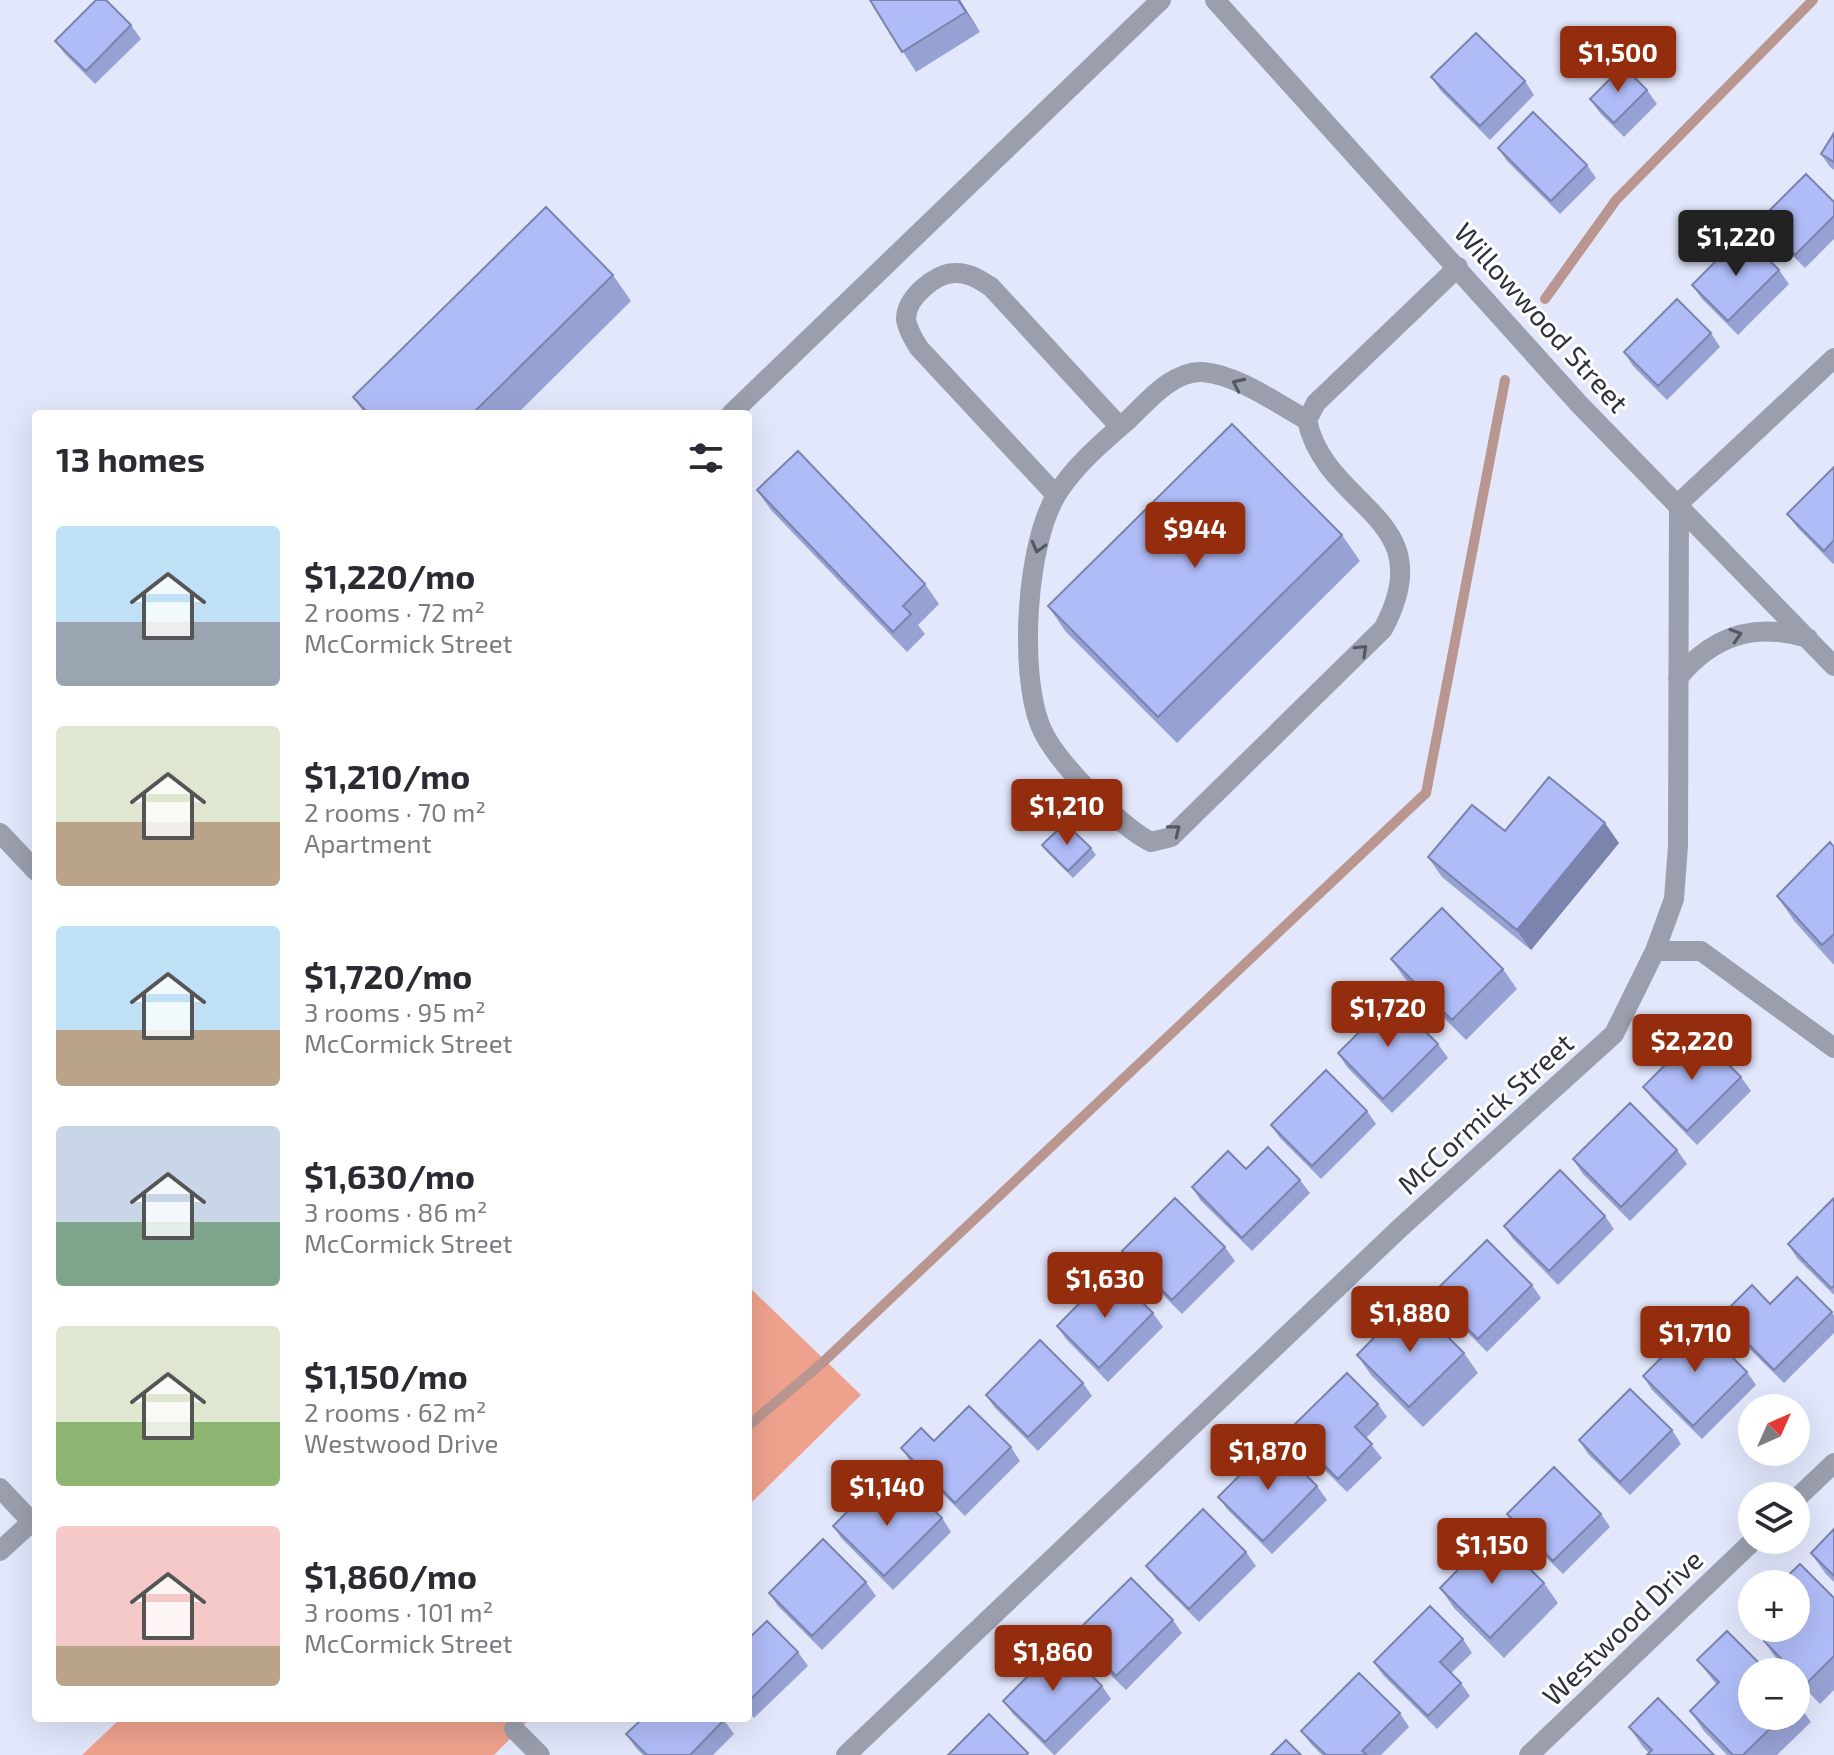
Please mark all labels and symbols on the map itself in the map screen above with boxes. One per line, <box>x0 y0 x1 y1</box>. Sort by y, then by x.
pin: $1,500 <box>1553 26 1683 94</box>
pin: $1,220 <box>1671 210 1801 278</box>
street label: Willowwood Street <box>1448 215 1636 419</box>
one-way arrow <box>1232 377 1246 393</box>
pin: $944 <box>1148 502 1242 570</box>
one-way arrow <box>1031 540 1047 554</box>
one-way arrow <box>1729 628 1742 644</box>
one-way arrow <box>1353 645 1367 659</box>
pin: $1,210 <box>1002 779 1132 847</box>
one-way arrow <box>1166 826 1181 840</box>
pin: $1,720 <box>1323 981 1453 1049</box>
pin: $2,220 <box>1627 1014 1757 1082</box>
street label: McCormick Street <box>1390 1025 1580 1201</box>
pin: $1,630 <box>1040 1252 1170 1320</box>
pin: $1,880 <box>1345 1286 1475 1354</box>
pin: $1,710 <box>1630 1306 1760 1374</box>
north arrow <box>1738 1394 1810 1466</box>
pin: $1,870 <box>1203 1424 1333 1492</box>
pin: $1,140 <box>822 1460 952 1528</box>
pin: $1,150 <box>1427 1518 1557 1586</box>
street label: Westwood Drive <box>1535 1542 1709 1712</box>
pin: $1,860 <box>988 1625 1118 1693</box>

